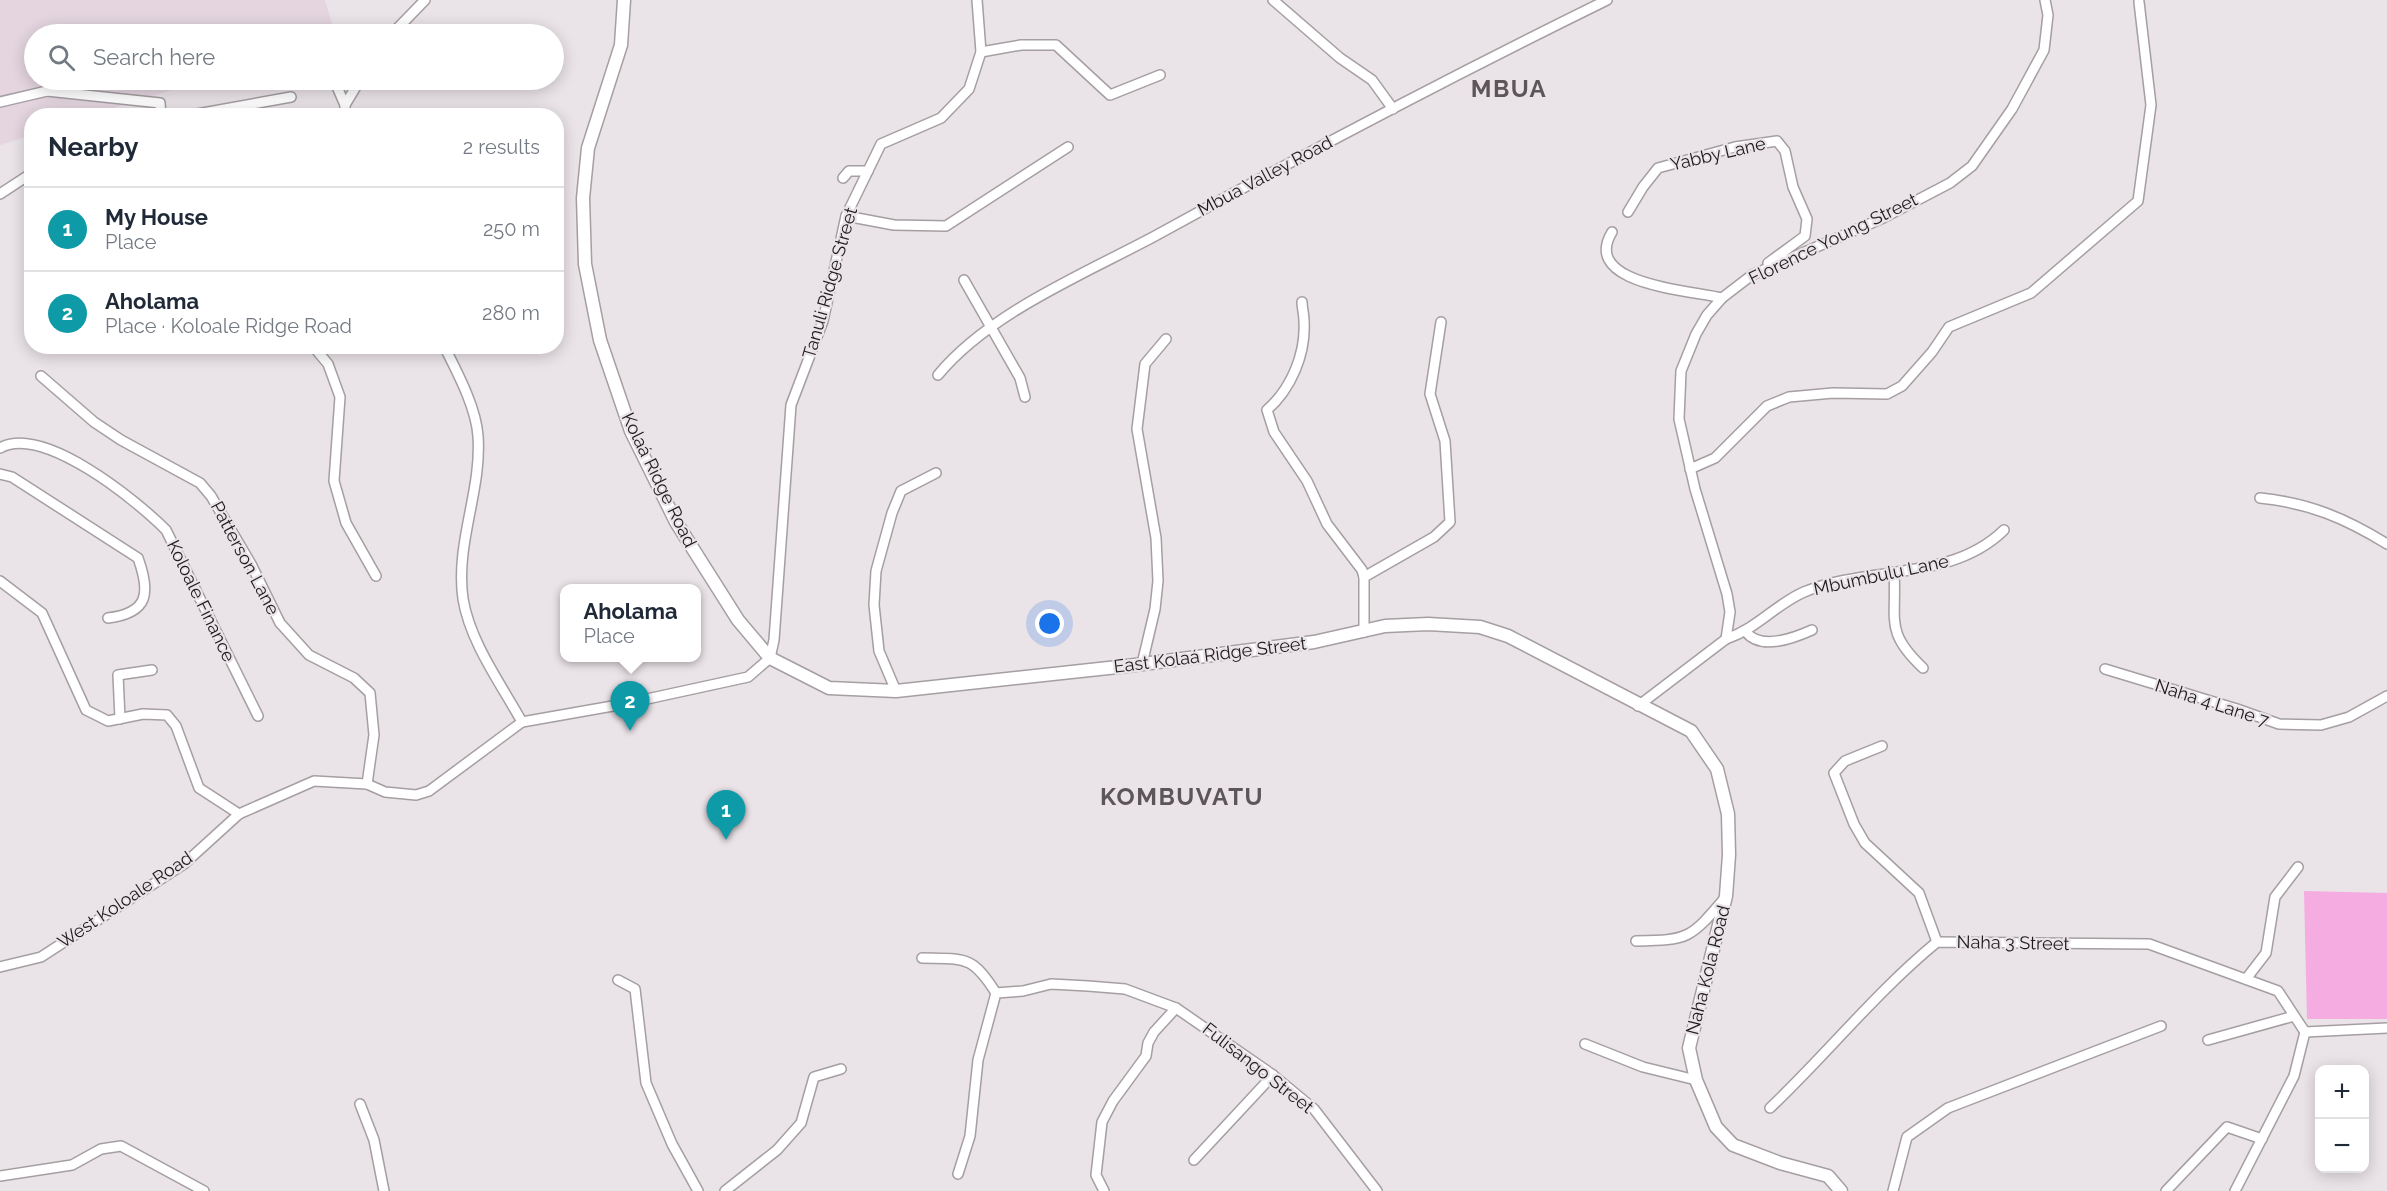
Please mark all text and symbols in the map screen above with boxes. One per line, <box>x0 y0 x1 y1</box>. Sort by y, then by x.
search box <box>24 24 564 90</box>
icon: search <box>45 41 78 74</box>
text: Search here <box>93 44 215 70</box>
district label: MBUA <box>1471 74 1547 103</box>
street label: Mbua Valley Road <box>1194 131 1336 220</box>
text: Nearby <box>48 132 138 162</box>
street label: Yabby Lane <box>1668 132 1768 175</box>
text: 2 results <box>463 135 540 159</box>
street label: Florence Young Street <box>1745 189 1921 289</box>
text: My House <box>105 204 208 230</box>
street label: Tanuli Ridge Street <box>798 205 861 361</box>
text: 1 <box>63 217 72 241</box>
text: 250 m <box>483 217 540 241</box>
text: Place <box>105 230 156 254</box>
text: Aholama <box>105 288 199 314</box>
text: 2 <box>62 301 73 325</box>
text: 280 m <box>482 301 540 325</box>
text: Place · Koloale Ridge Road <box>105 314 352 338</box>
street label: Kolaá Ridge Road <box>618 409 701 550</box>
street label: Patterson Lane <box>207 497 284 618</box>
street label: Koloale Finance <box>163 536 240 665</box>
street label: Mbumbulu Lane <box>1811 550 1951 599</box>
popup <box>560 584 701 662</box>
text: Aholama <box>583 598 678 624</box>
your location <box>1035 609 1064 638</box>
text: Place <box>583 624 635 648</box>
street label: East Kolaá Ridge Street <box>1112 632 1307 677</box>
street label: Naha 4 Lane 7 <box>2153 674 2272 731</box>
pin: 2 <box>610 682 650 731</box>
district label: KOMBUVATU <box>1100 782 1264 811</box>
pin: 1 <box>706 790 746 840</box>
street label: West Koloale Road <box>53 847 196 952</box>
street label: Naha Kola Road <box>1681 903 1734 1037</box>
street label: Naha 3 Street <box>1957 931 2069 954</box>
street label: Fulisango Street <box>1199 1018 1318 1117</box>
map controls <box>2315 1065 2369 1173</box>
button: + <box>2315 1065 2369 1119</box>
button: − <box>2315 1119 2369 1173</box>

